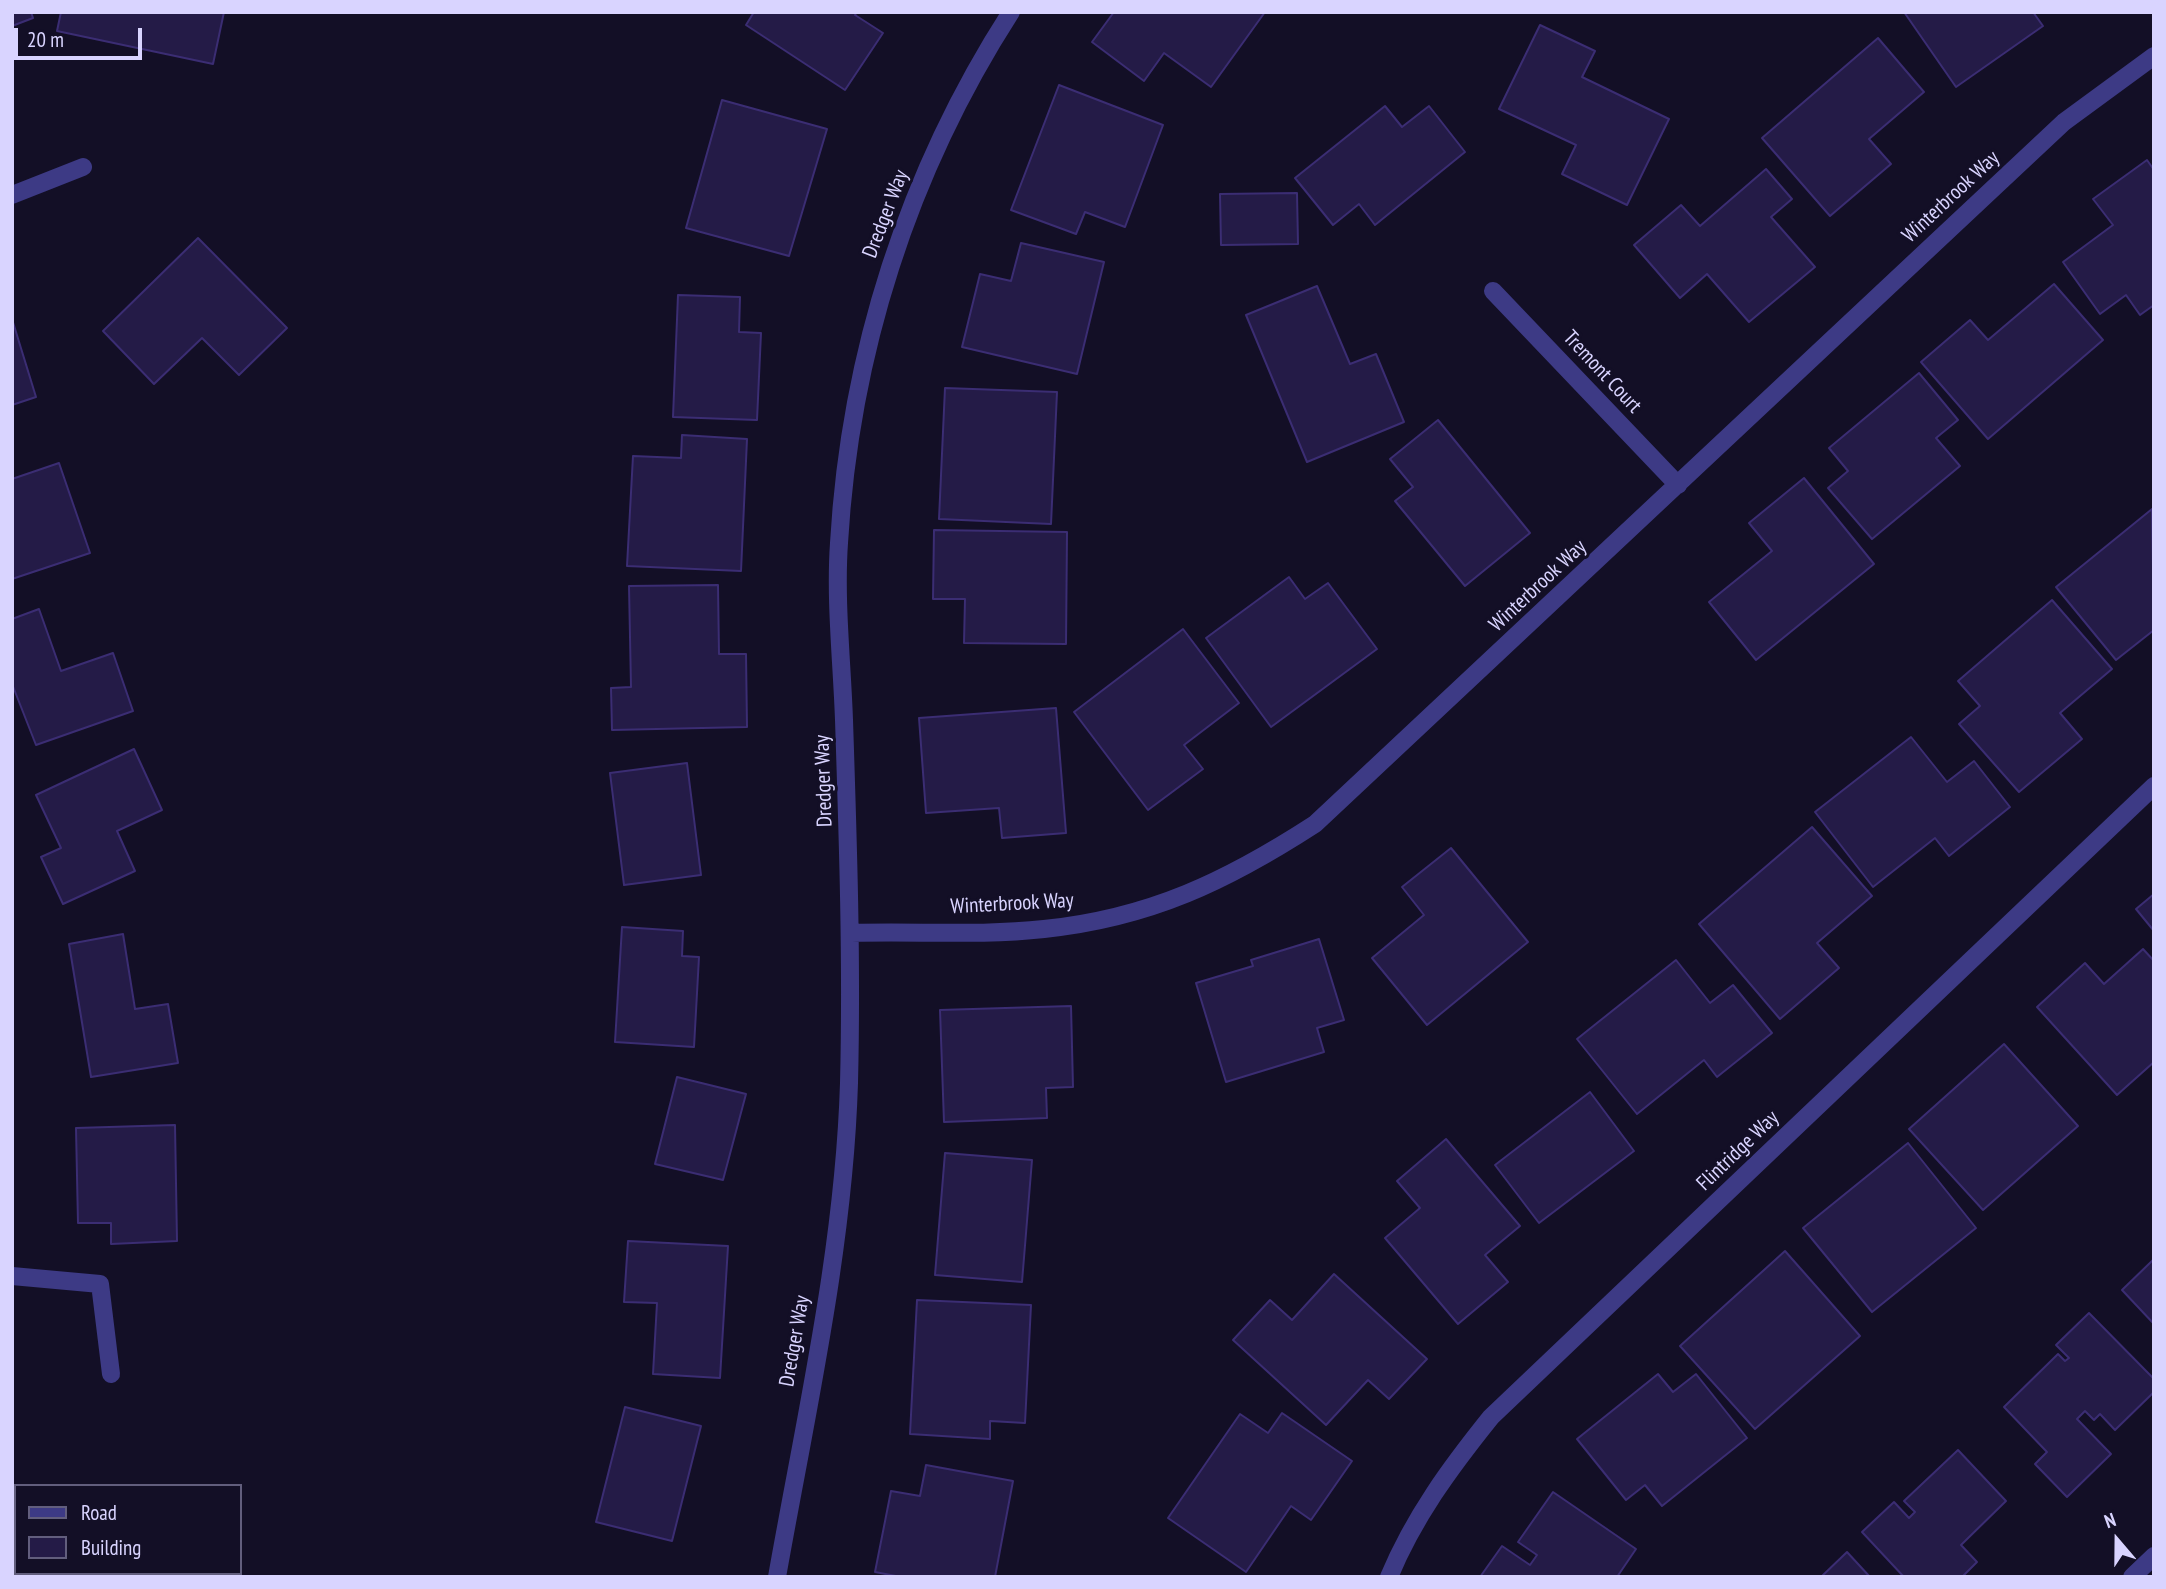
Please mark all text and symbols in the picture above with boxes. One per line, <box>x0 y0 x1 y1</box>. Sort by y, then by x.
scale bar <box>18 14 145 58</box>
text: 20 m <box>27 26 64 53</box>
street label: Winterbrook Way <box>1897 146 2005 248</box>
street label: Dredger Way <box>858 166 914 262</box>
street label: Tremont Court <box>1558 326 1646 418</box>
street label: Winterbrook Way <box>1484 535 1592 637</box>
street label: Dredger Way <box>810 734 838 828</box>
street label: Winterbrook Way <box>950 888 1074 920</box>
street label: Flintridge Way <box>1692 1106 1784 1196</box>
street label: Dredger Way <box>775 1293 815 1389</box>
legend <box>14 1484 242 1575</box>
text: Road <box>81 1499 117 1526</box>
north arrow <box>2082 1505 2152 1575</box>
text: N <box>2101 1507 2119 1533</box>
text: Building <box>81 1534 141 1561</box>

